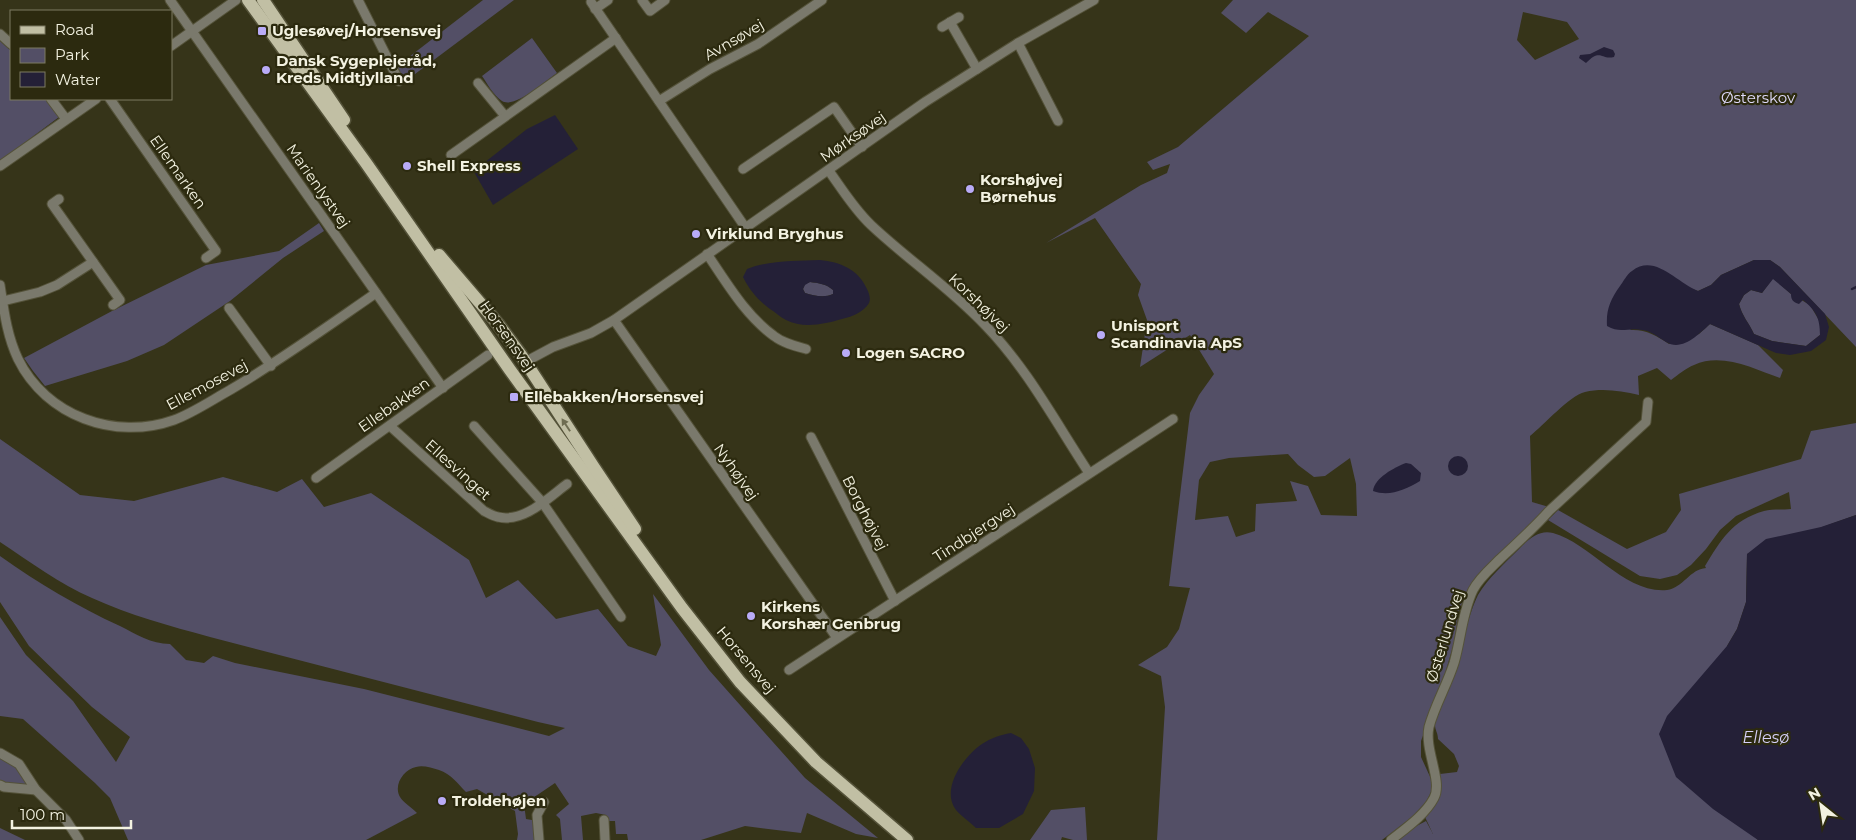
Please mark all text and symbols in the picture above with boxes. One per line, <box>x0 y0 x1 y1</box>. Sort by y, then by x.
legend <box>10 10 172 100</box>
street label: Avnsøvej <box>700 15 767 64</box>
text: Road <box>55 20 94 39</box>
place label: Uglesøvej/Horsensvej <box>272 21 441 40</box>
marker: Uglesøvej/Horsensvej <box>256 25 268 37</box>
text: Park <box>55 45 89 64</box>
place label: Dansk Sygeplejeråd, Kreds Midtjylland <box>276 51 436 87</box>
marker: Dansk Sygeplejeråd, Kreds Midtjylland <box>260 64 272 76</box>
text: Water <box>55 70 101 89</box>
park label: Østerskov <box>1721 88 1796 107</box>
street label: Mørksøvej <box>816 107 889 166</box>
street label: Ellemarken <box>146 131 211 212</box>
street label: Marienlystvej <box>282 140 354 232</box>
place label: Shell Express <box>417 156 521 175</box>
marker: Shell Express <box>401 160 413 172</box>
place label: Korshøjvej Børnehus <box>980 170 1063 206</box>
marker: Korshøjvej Børnehus <box>964 183 976 195</box>
place label: Virklund Bryghus <box>705 224 844 243</box>
marker: Virklund Bryghus <box>690 228 702 240</box>
street label: Korshøjvej <box>945 269 1014 336</box>
street label: Horsensvej <box>476 297 539 375</box>
place label: Unisport Scandinavia ApS <box>1111 316 1242 352</box>
marker: Unisport Scandinavia ApS <box>1095 329 1107 341</box>
place label: Logen SACRO <box>856 343 965 362</box>
marker: Logen SACRO <box>840 347 852 359</box>
street label: Ellemosevej <box>163 355 251 414</box>
street label: Ellebakken <box>354 373 433 436</box>
place label: Ellebakken/Horsensvej <box>524 387 704 406</box>
marker: Ellebakken/Horsensvej <box>508 391 520 403</box>
one-way arrow <box>561 419 571 432</box>
street label: Ellesvinget <box>421 435 495 504</box>
street label: Nyhøjvej <box>710 440 763 504</box>
street label: Borghøjvej <box>839 472 892 553</box>
street label: Tindbjergvej <box>929 499 1018 566</box>
street label: Østerlundvej <box>1421 587 1468 685</box>
place label: Kirkens Korshær Genbrug <box>761 597 901 633</box>
marker: Kirkens Korshær Genbrug <box>745 610 757 622</box>
street label: Horsensvej <box>713 622 780 697</box>
water label: Ellesø <box>1743 728 1789 747</box>
north arrow <box>1796 780 1846 830</box>
text: N <box>1805 783 1824 804</box>
place label: Troldehøjen <box>452 791 546 810</box>
marker: Troldehøjen <box>436 795 448 807</box>
scale bar <box>12 798 131 830</box>
text: 100 m <box>20 805 65 824</box>

